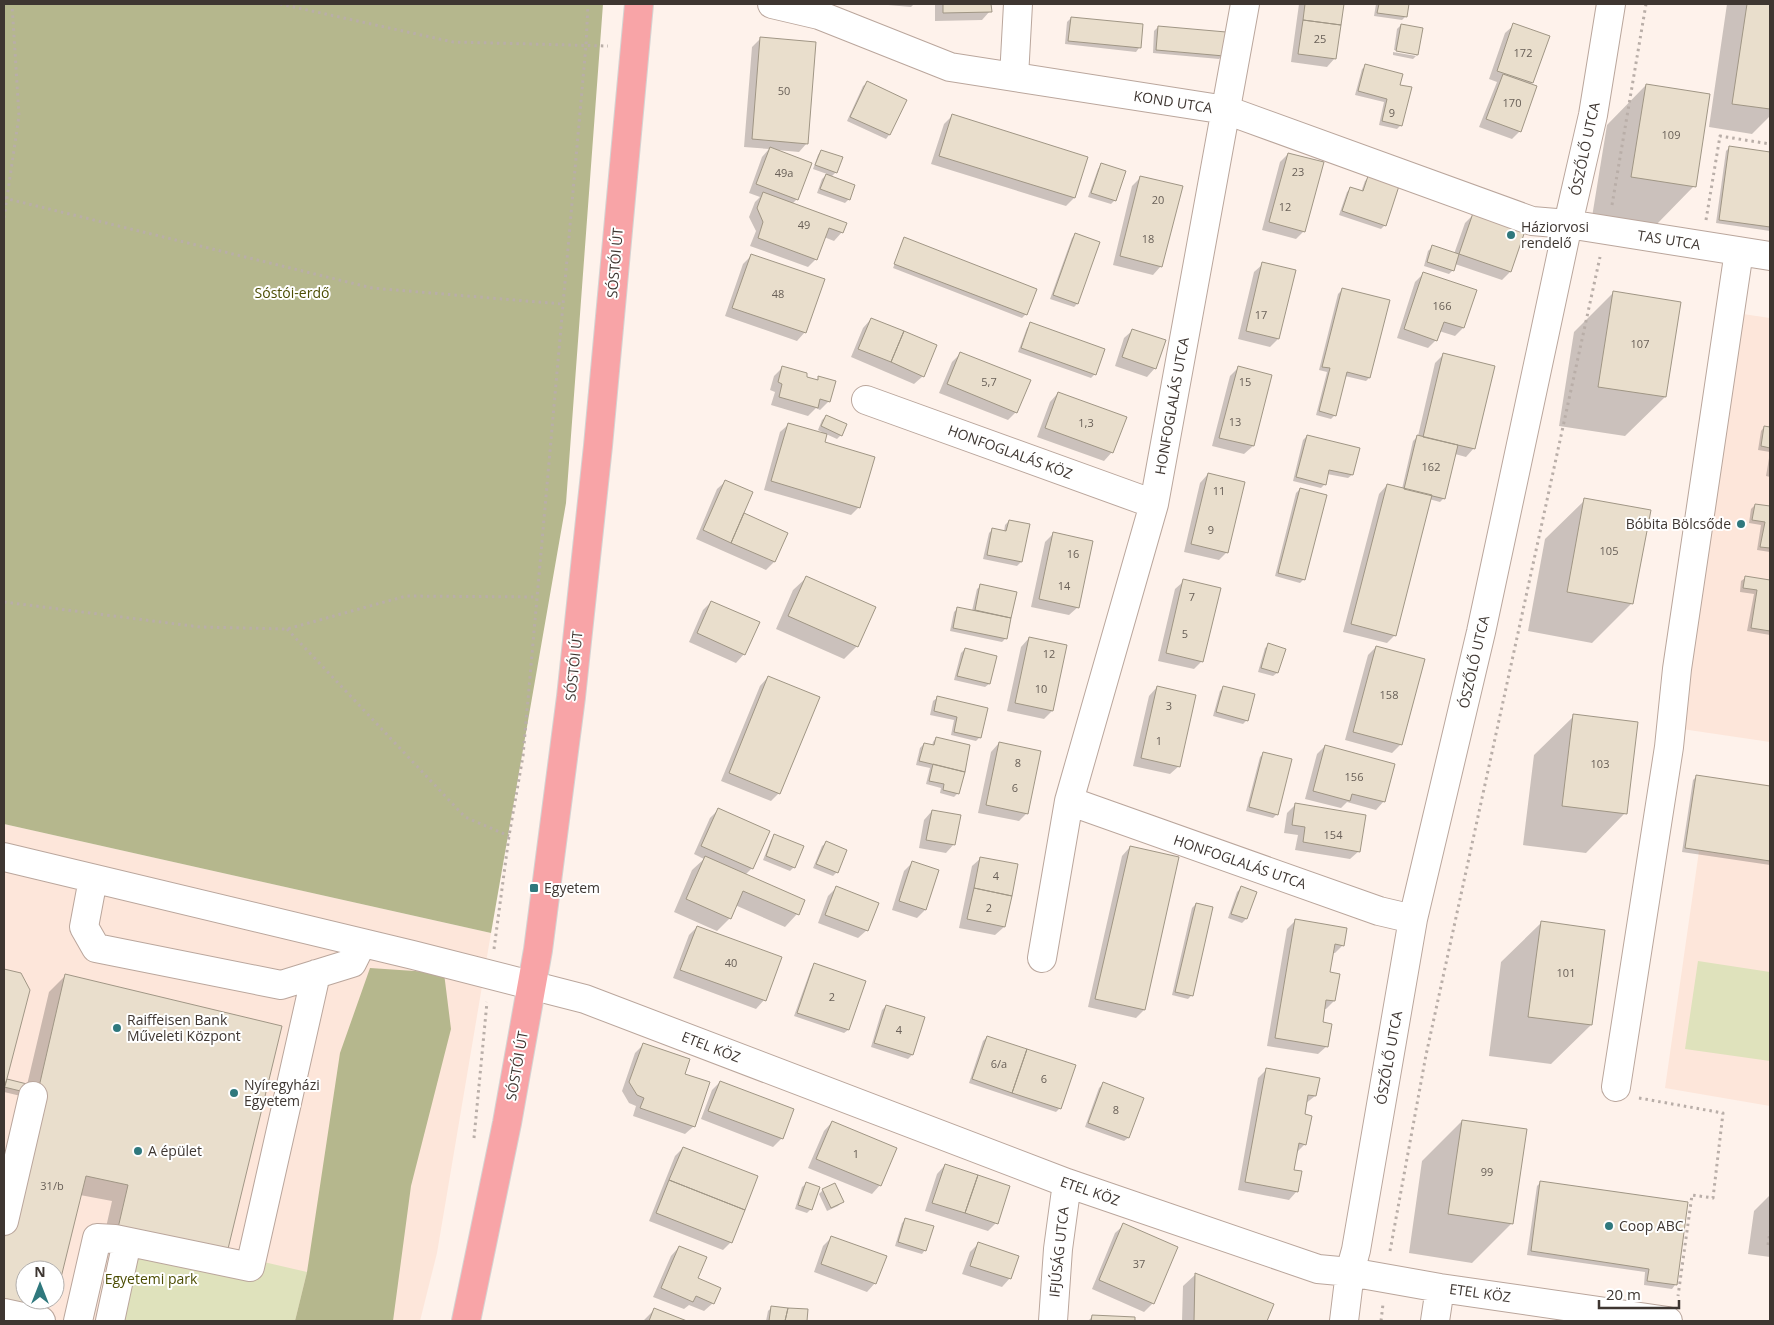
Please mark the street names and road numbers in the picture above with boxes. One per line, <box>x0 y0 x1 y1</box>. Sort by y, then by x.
street label: KOND UTCA <box>1132 86 1214 117</box>
street label: ÓSZŐLŐ UTCA <box>1565 100 1604 197</box>
street label: TAS UTCA <box>1636 225 1702 254</box>
street label: SÓSTÓI ÚT <box>602 227 627 299</box>
street label: HONFOGLALÁS UTCA <box>1150 336 1193 476</box>
street label: HONFOGLALÁS KÖZ <box>945 420 1075 483</box>
street label: ÓSZŐLŐ UTCA <box>1454 613 1493 710</box>
street label: SÓSTÓI ÚT <box>560 630 587 702</box>
street label: HONFOGLALÁS UTCA <box>1171 830 1309 893</box>
street label: ÓSZŐLŐ UTCA <box>1371 1009 1406 1106</box>
street label: ETEL KÖZ <box>679 1027 743 1066</box>
street label: SÓSTÓI ÚT <box>501 1029 532 1102</box>
street label: ETEL KÖZ <box>1058 1172 1122 1210</box>
street label: IFJÚSÁG UTCA <box>1044 1206 1073 1298</box>
street label: ETEL KÖZ <box>1448 1279 1512 1306</box>

